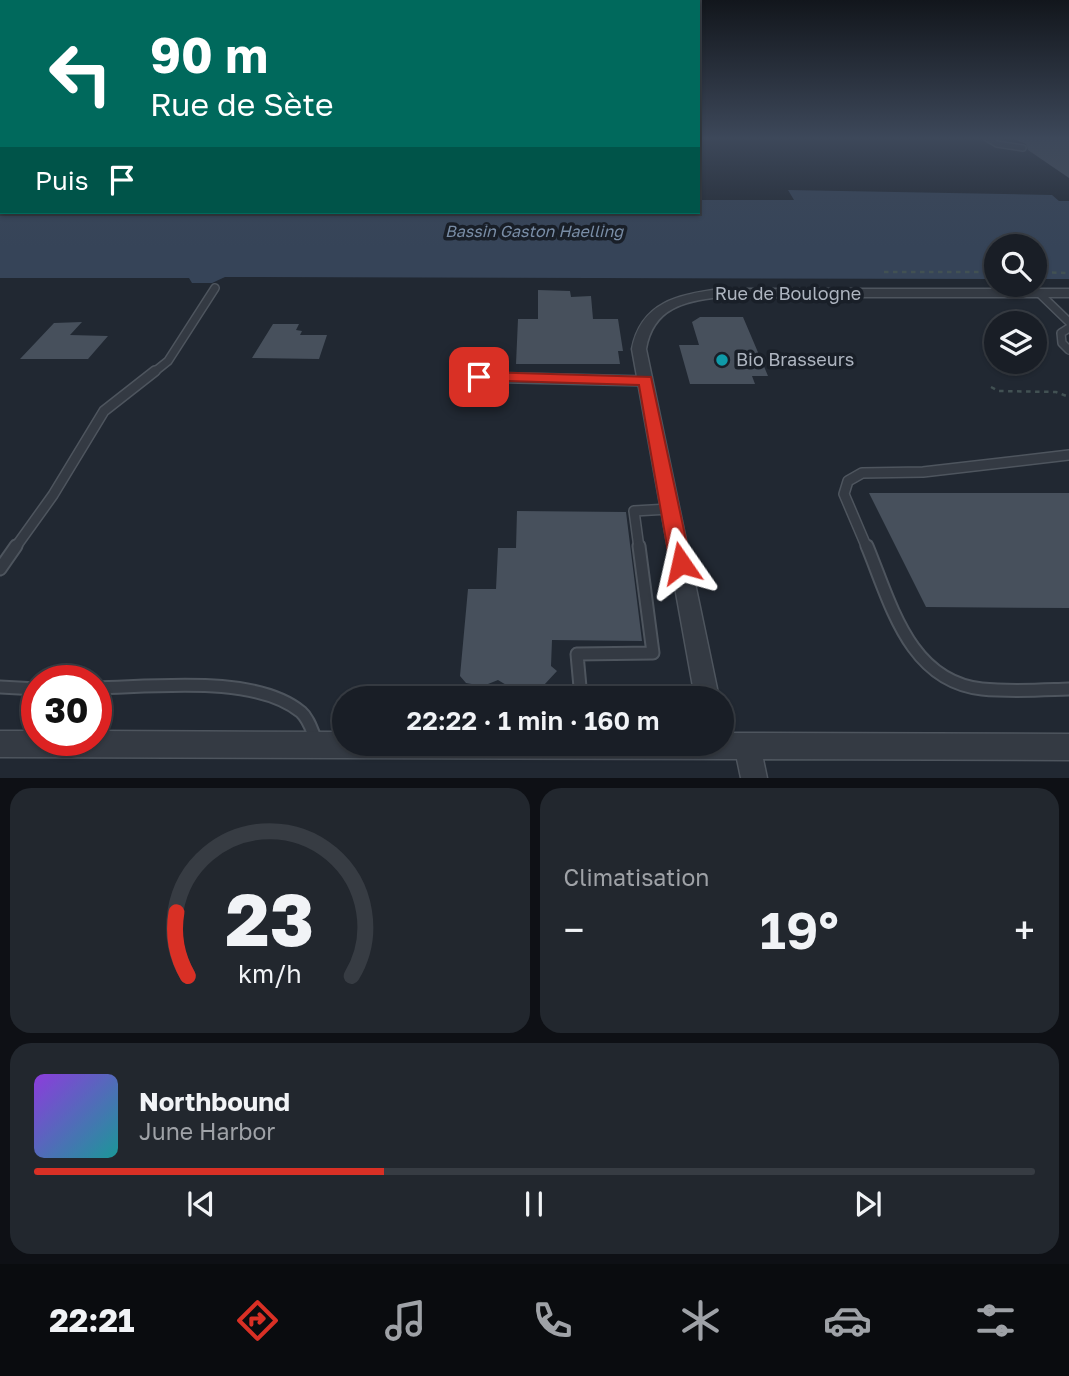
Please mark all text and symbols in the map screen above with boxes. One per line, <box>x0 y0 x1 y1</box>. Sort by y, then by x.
text: 90 m <box>150 25 268 84</box>
icon: left <box>35 28 126 119</box>
text: Rue de Sète <box>150 85 334 123</box>
icon: arrive <box>103 161 141 199</box>
text: Puis <box>35 165 89 196</box>
water label: Bassin Gaston Haelling <box>445 221 624 241</box>
map controls <box>984 234 1047 374</box>
button: search <box>984 234 1047 297</box>
street label: Rue de Boulogne <box>715 282 861 304</box>
button: layers <box>984 311 1047 374</box>
pin <box>449 347 509 407</box>
place label: Bio Brasseurs <box>736 348 854 370</box>
marker: Bio Brasseurs <box>714 352 730 368</box>
icon: arrive <box>460 358 498 396</box>
position arrow <box>644 526 718 600</box>
speed limit sign: 30 <box>21 665 112 756</box>
text: 22:22 · 1 min · 160 m <box>407 705 659 736</box>
text: Climatisation <box>564 863 709 891</box>
text: 23 <box>225 876 314 963</box>
text: 19° <box>760 898 839 960</box>
text: − <box>564 907 584 952</box>
text: + <box>1014 907 1035 952</box>
text: km/h <box>238 958 302 989</box>
text: Northbound <box>139 1086 290 1117</box>
text: June Harbor <box>139 1117 275 1145</box>
icon: previous <box>182 1185 220 1223</box>
icon: pause <box>515 1185 553 1223</box>
icon: next <box>849 1185 887 1223</box>
icon: directions <box>233 1296 282 1345</box>
icon: music <box>381 1296 430 1345</box>
icon: phone <box>528 1296 577 1345</box>
icon: climate <box>676 1296 725 1345</box>
icon: car <box>823 1296 872 1345</box>
icon: filters <box>971 1296 1020 1345</box>
text: 22:21 <box>49 1301 135 1339</box>

